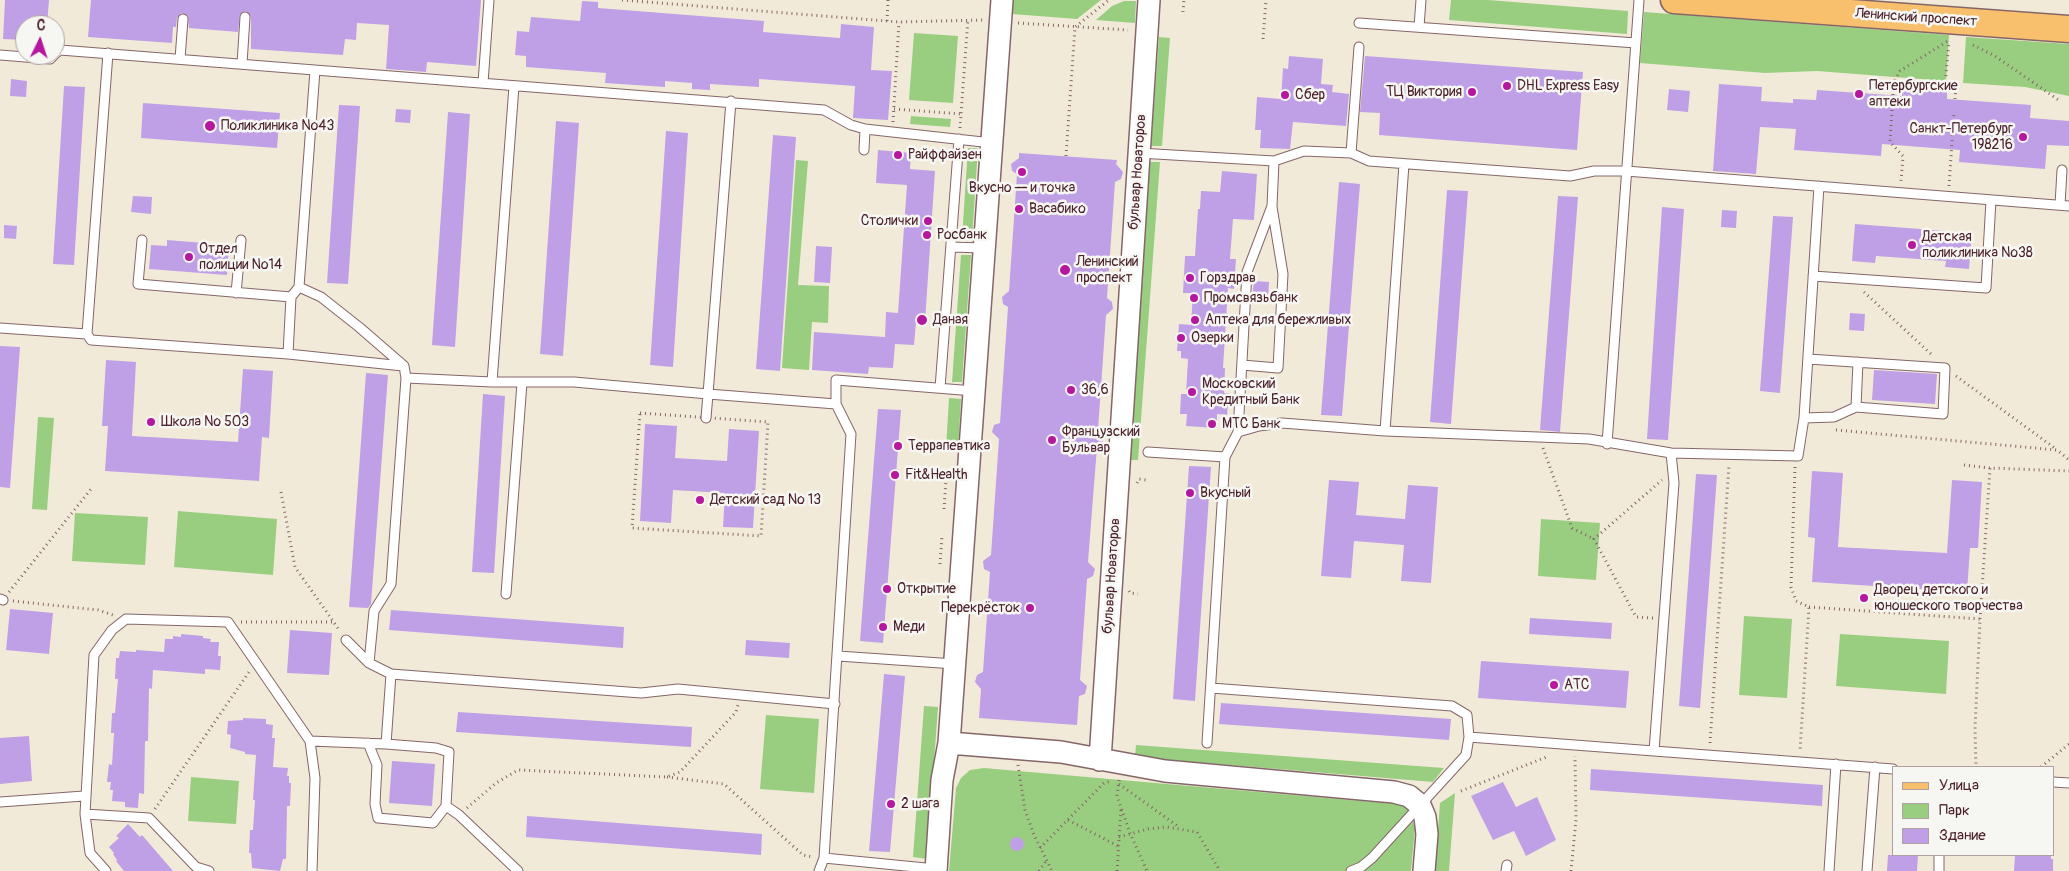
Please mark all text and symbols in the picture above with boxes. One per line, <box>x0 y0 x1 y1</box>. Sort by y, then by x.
street label: Ленинский проспект <box>1854 5 1978 31</box>
north arrow <box>15 15 65 65</box>
text: С <box>36 17 46 34</box>
place label: DHL Express Easy <box>1517 78 1619 94</box>
place label: Петербургские аптеки <box>1869 78 1958 110</box>
marker: DHL Express Easy <box>1501 80 1513 92</box>
place label: ТЦ Виктория <box>1386 84 1462 100</box>
marker: ТЦ Виктория <box>1466 86 1478 98</box>
place label: Сбер <box>1295 87 1325 103</box>
marker: Петербургские аптеки <box>1853 88 1865 100</box>
marker: Сбер <box>1279 89 1291 101</box>
street label: бульвар Новаторов <box>1126 113 1150 231</box>
place label: Поликлиника №43 <box>221 118 334 134</box>
marker: Поликлиника №43 <box>203 119 217 133</box>
place label: Санкт-Петербург 198216 <box>1909 121 2013 154</box>
marker: Санкт-Петербург 198216 <box>2017 131 2029 143</box>
place label: Райффайзен <box>908 147 982 163</box>
marker: Райффайзен <box>892 149 904 161</box>
marker: Вкусно — и точка <box>1016 166 1028 178</box>
place label: Вкусно — и точка <box>969 180 1075 196</box>
place label: Васабико <box>1029 201 1086 217</box>
marker: Васабико <box>1013 203 1025 215</box>
place label: Столички <box>861 213 918 229</box>
marker: Столички <box>922 215 934 227</box>
place label: Росбанк <box>937 227 987 243</box>
marker: Росбанк <box>921 229 933 241</box>
place label: Детская поликлиника №38 <box>1922 229 2033 262</box>
marker: Детская поликлиника №38 <box>1906 239 1918 251</box>
place label: Отдел полиции №14 <box>199 241 282 274</box>
marker: Отдел полиции №14 <box>183 251 195 263</box>
place label: Ленинский проспект <box>1076 254 1139 286</box>
marker: Ленинский проспект <box>1058 263 1072 277</box>
place label: Горздрав <box>1200 270 1256 286</box>
marker: Горздрав <box>1184 272 1196 284</box>
place label: Промсвязьбанк <box>1204 290 1298 306</box>
marker: Промсвязьбанк <box>1188 292 1200 304</box>
place label: Даная <box>933 312 968 328</box>
place label: Аптека для бережливых <box>1205 312 1351 328</box>
marker: Даная <box>915 313 929 327</box>
marker: Аптека для бережливых <box>1189 314 1201 326</box>
place label: Озерки <box>1191 330 1234 346</box>
marker: Озерки <box>1175 332 1187 344</box>
place label: Московский Кредитный Банк <box>1202 376 1300 408</box>
place label: 36,6 <box>1081 382 1109 398</box>
marker: 36,6 <box>1065 384 1077 396</box>
marker: Московский Кредитный Банк <box>1186 386 1198 398</box>
place label: Школа № 503 <box>161 414 249 430</box>
marker: Школа № 503 <box>145 416 157 428</box>
place label: МТС Банк <box>1222 416 1281 432</box>
marker: МТС Банк <box>1206 418 1218 430</box>
place label: Французский Бульвар <box>1062 424 1140 457</box>
marker: Французский Бульвар <box>1046 434 1058 446</box>
place label: Террапевтика <box>908 438 990 454</box>
marker: Террапевтика <box>892 440 904 452</box>
place label: Fit&Health <box>905 467 968 483</box>
marker: Fit&Health <box>889 469 901 481</box>
place label: Вкусный <box>1200 485 1251 501</box>
marker: Вкусный <box>1184 487 1196 499</box>
place label: Детский сад № 13 <box>710 492 821 508</box>
marker: Детский сад № 13 <box>694 494 706 506</box>
street label: бульвар Новаторов <box>1100 517 1124 635</box>
place label: Открытие <box>897 581 956 597</box>
place label: Дворец детского и юношеского творчества <box>1874 582 2023 614</box>
marker: Открытие <box>881 583 893 595</box>
marker: Дворец детского и юношеского творчества <box>1858 592 1870 604</box>
place label: Перекрёсток <box>941 600 1020 616</box>
marker: Перекрёсток <box>1024 602 1036 614</box>
place label: Меди <box>893 619 925 635</box>
marker: Меди <box>877 621 889 633</box>
place label: АТС <box>1564 677 1589 693</box>
marker: АТС <box>1548 679 1560 691</box>
legend <box>1892 766 2054 856</box>
text: Улица <box>1939 776 1979 795</box>
place label: 2 шага <box>901 796 940 812</box>
marker: 2 шага <box>885 798 897 810</box>
text: Парк <box>1939 801 1970 820</box>
text: Здание <box>1939 826 1986 845</box>

